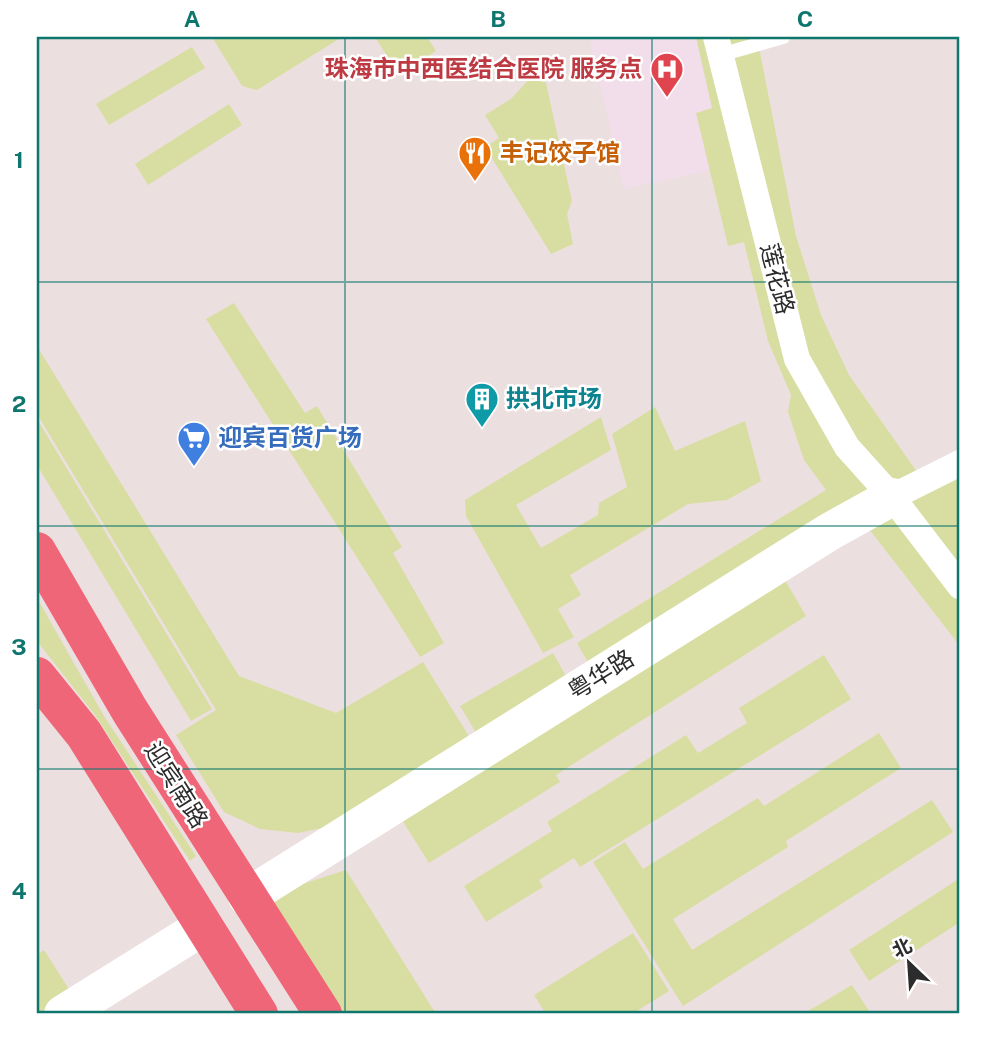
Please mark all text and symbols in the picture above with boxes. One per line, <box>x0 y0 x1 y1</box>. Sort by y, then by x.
text: A <box>184 5 201 32</box>
text: B <box>490 5 506 32</box>
text: C <box>797 5 813 32</box>
hospital icon: 珠海市中西医结合医院 服务点 <box>648 50 686 99</box>
place label: 珠海市中西医结合医院 服务点 <box>325 54 642 82</box>
restaurant icon: 丰记饺子馆 <box>456 134 494 183</box>
place label: 丰记饺子馆 <box>500 138 620 166</box>
text: 1 <box>14 146 24 173</box>
street label: 莲花路 <box>756 240 800 317</box>
building icon: 拱北市场 <box>463 380 501 429</box>
place label: 拱北市场 <box>506 384 602 412</box>
text: 2 <box>12 390 26 417</box>
supermarket icon: 迎宾百货广场 <box>175 419 213 468</box>
place label: 迎宾百货广场 <box>218 423 362 451</box>
text: 3 <box>11 633 27 660</box>
street label: 粤华路 <box>563 643 638 705</box>
street label: 迎宾南路 <box>140 736 214 833</box>
text: 4 <box>11 877 27 904</box>
north arrow <box>874 928 944 998</box>
text: 北 <box>889 934 915 962</box>

